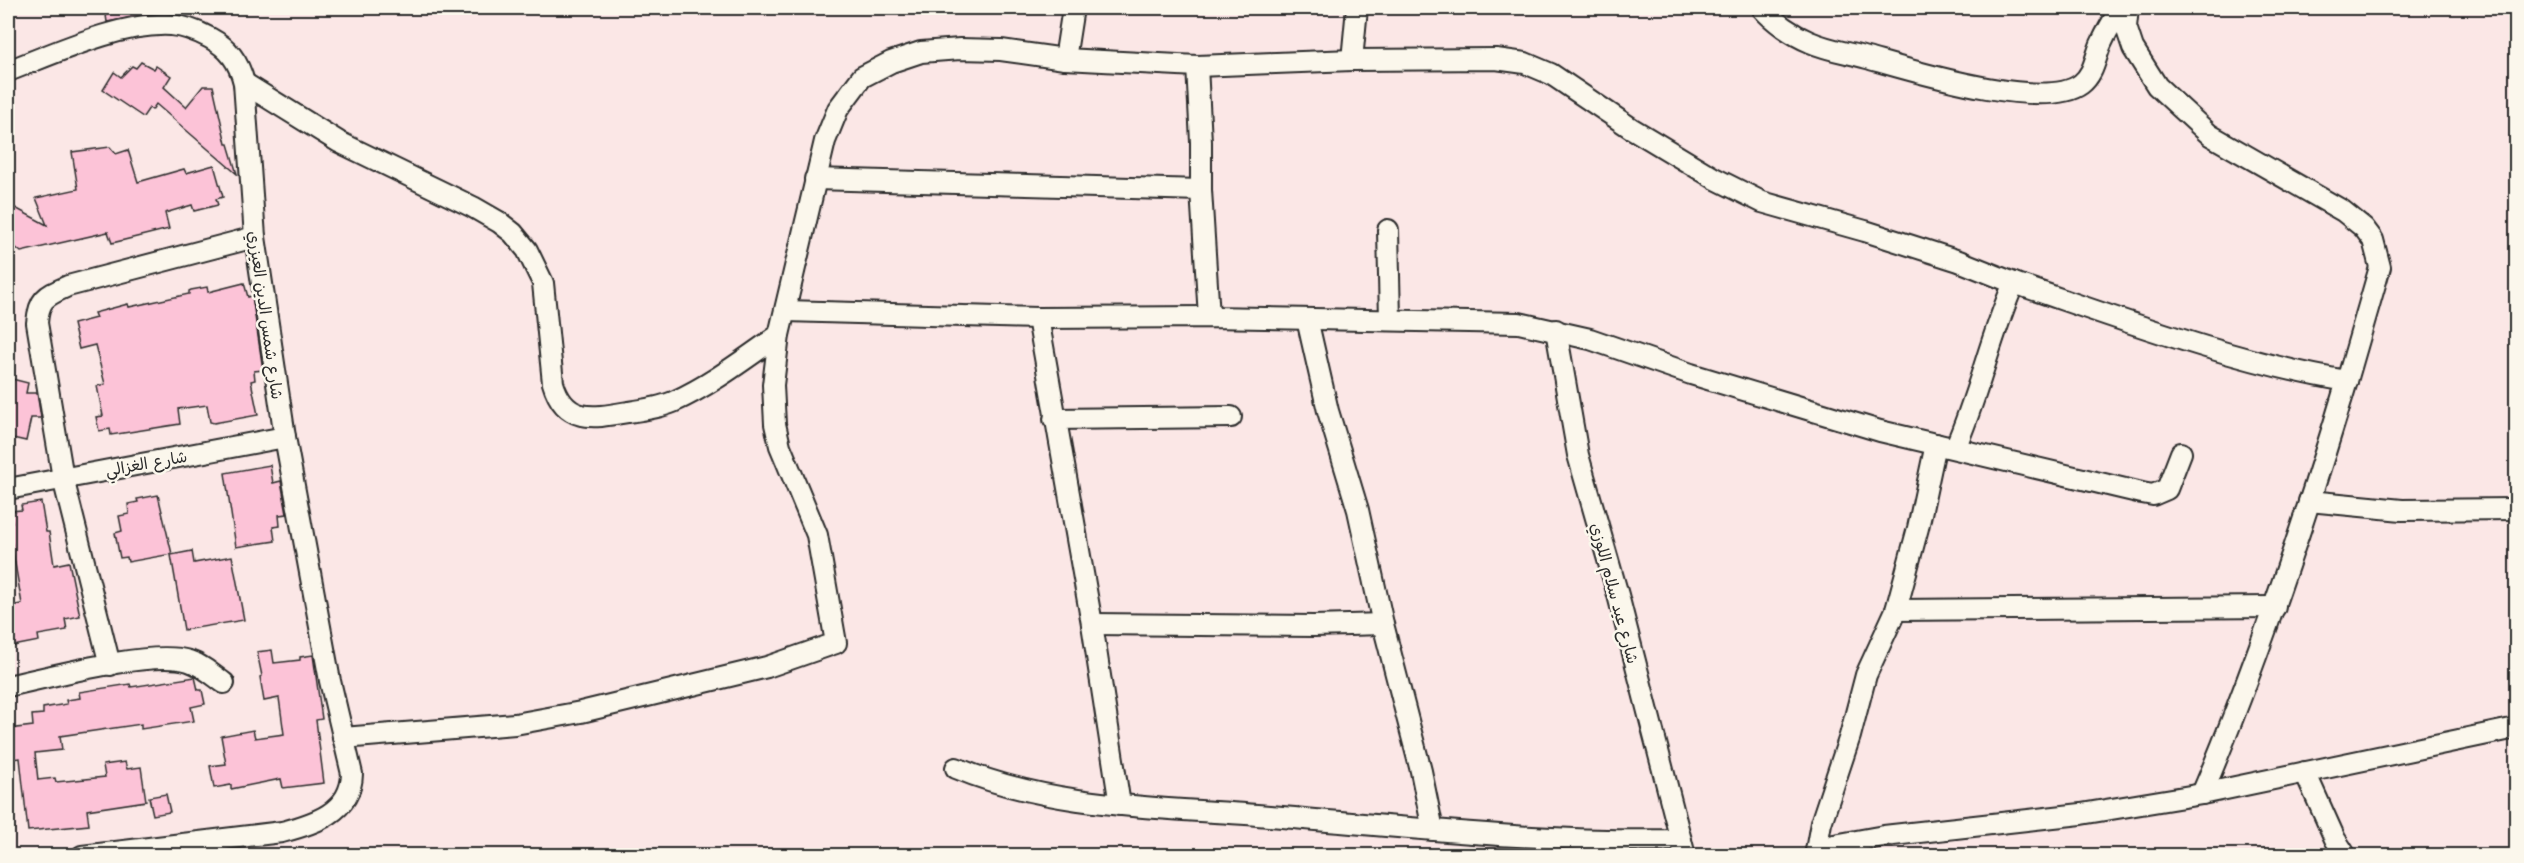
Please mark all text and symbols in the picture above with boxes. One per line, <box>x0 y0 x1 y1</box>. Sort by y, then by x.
street label: شارع شمس الدين العيزري <box>242 229 291 401</box>
street label: شارع الغزالي <box>103 443 190 485</box>
street label: شارع عيد سلام اللوزي <box>1584 520 1646 667</box>

